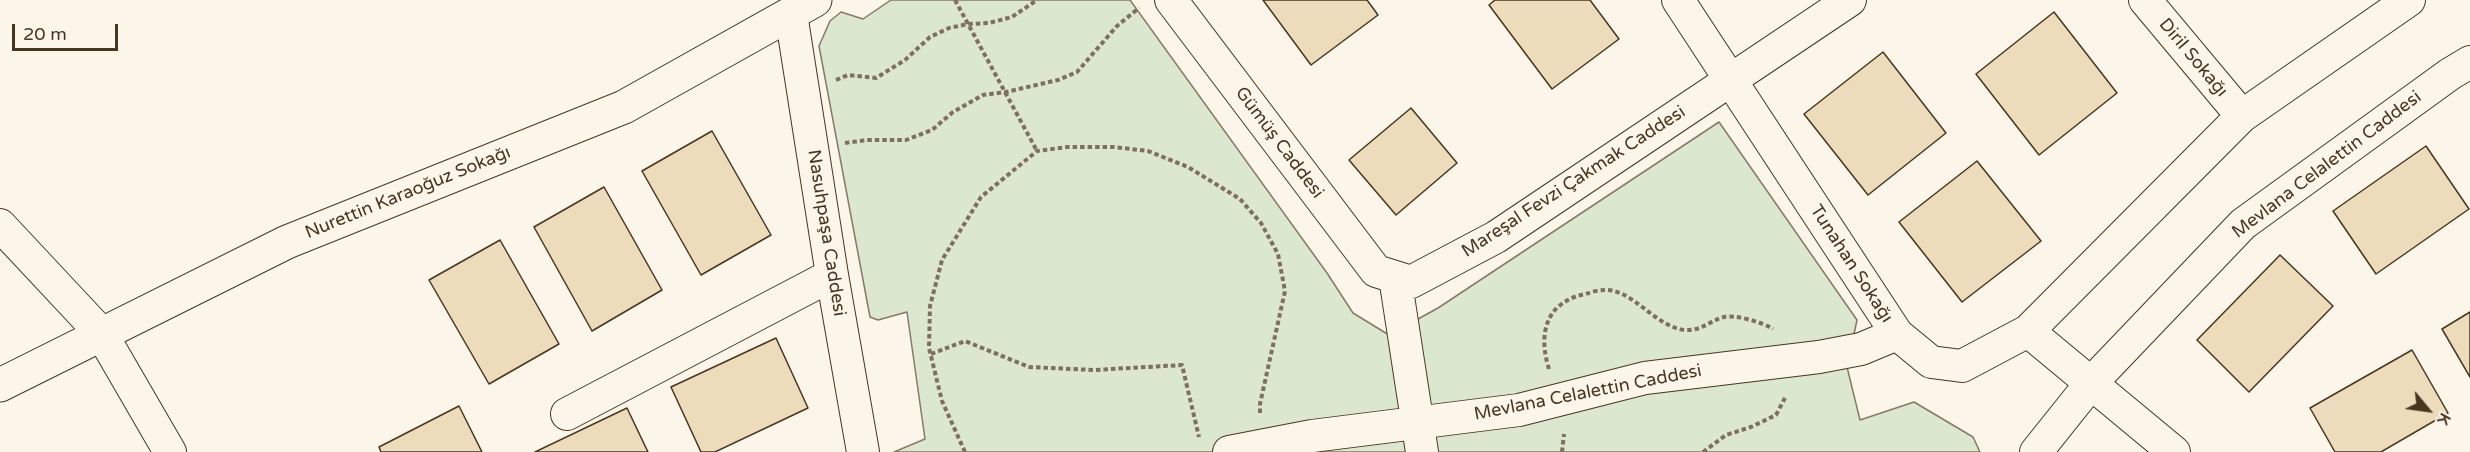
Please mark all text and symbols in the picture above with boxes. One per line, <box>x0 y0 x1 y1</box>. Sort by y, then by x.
scale bar <box>15 12 122 50</box>
street label: Diril Sokağı <box>2154 14 2232 102</box>
text: 20 m <box>23 23 67 45</box>
street label: Gümüş Caddesi <box>1230 83 1328 203</box>
street label: Mevlana Celalettin Caddesi <box>2228 87 2426 243</box>
street label: Mareşal Fevzi Çakmak Caddesi <box>1458 101 1690 263</box>
street label: Nurettin Karaoğuz Sokağı <box>302 142 514 244</box>
street label: Nasuhpaşa Caddesi <box>802 148 850 318</box>
street label: Tunahan Sokağı <box>1805 201 1897 327</box>
street label: Mevlana Celalettin Caddesi <box>1472 360 1704 426</box>
north arrow <box>2398 380 2458 440</box>
text: K <box>2432 409 2455 428</box>

